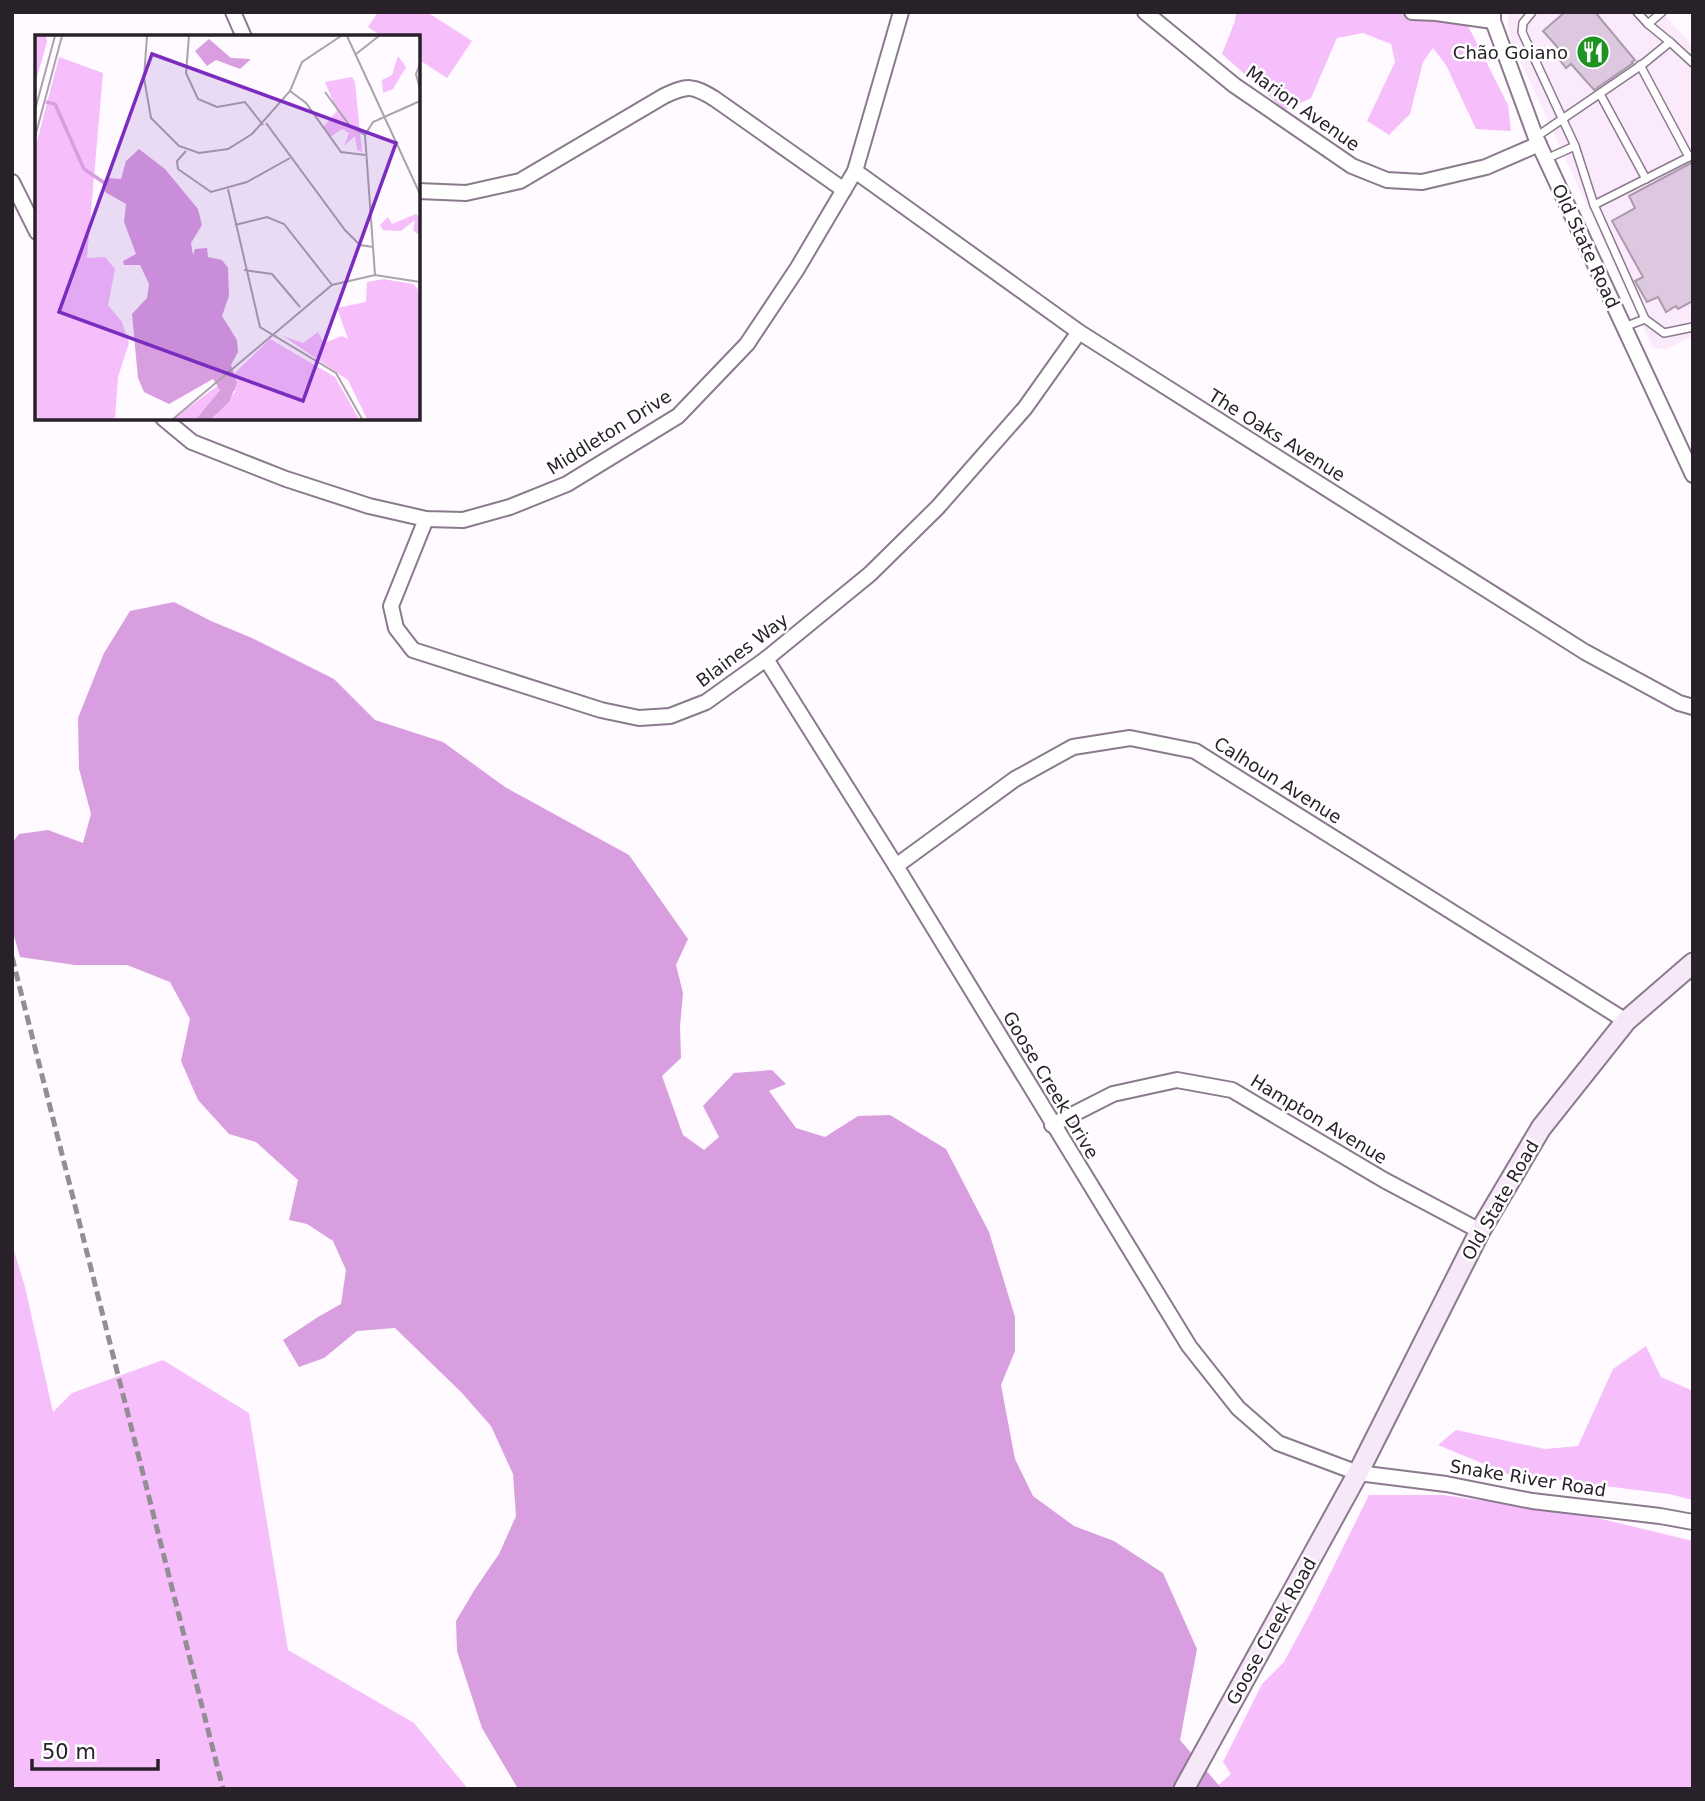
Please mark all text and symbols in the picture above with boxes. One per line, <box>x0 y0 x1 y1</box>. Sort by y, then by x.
restaurant icon: Chão Goiano <box>1574 33 1612 71</box>
inset map <box>35 35 420 420</box>
place label: Chão Goiano <box>1453 42 1568 63</box>
street label: Marion Avenue <box>1242 61 1364 155</box>
street label: Old State Road <box>1548 180 1624 312</box>
street label: The Oaks Avenue <box>1204 384 1349 485</box>
street label: Middleton Drive <box>543 385 675 479</box>
street label: Blaines Way <box>692 609 792 691</box>
street label: Calhoun Avenue <box>1210 732 1346 828</box>
street label: Goose Creek Drive <box>999 1008 1103 1162</box>
street label: Hampton Avenue <box>1247 1070 1391 1168</box>
street label: Old State Road <box>1457 1136 1543 1264</box>
street label: Snake River Road <box>1448 1455 1608 1501</box>
street label: Goose Creek Road <box>1222 1554 1320 1708</box>
scale bar <box>32 1728 158 1772</box>
text: 50 m <box>42 1740 96 1764</box>

